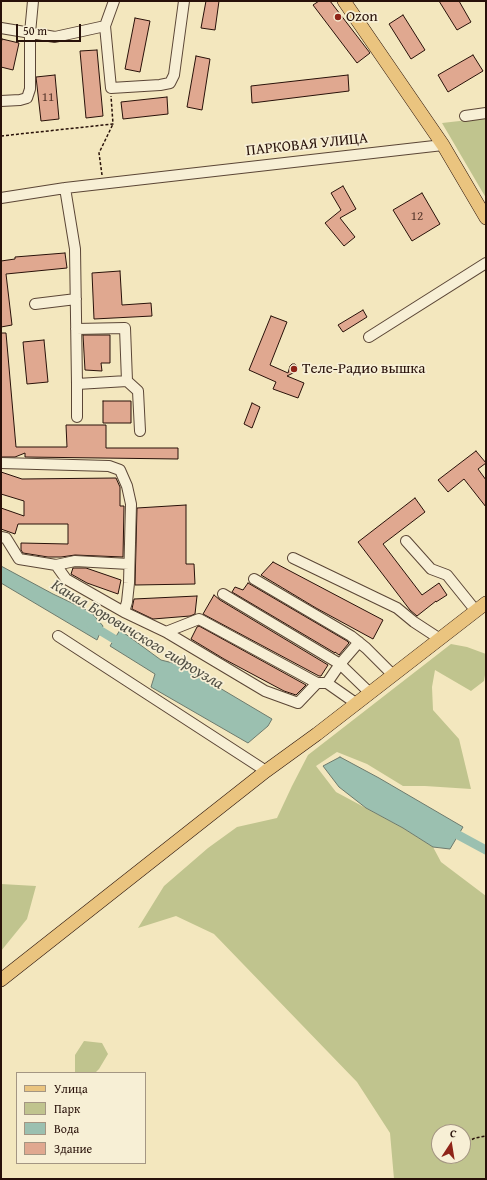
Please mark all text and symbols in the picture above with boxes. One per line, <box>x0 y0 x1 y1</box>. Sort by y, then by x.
place label: Ozon <box>346 8 378 26</box>
marker: Ozon <box>333 12 343 22</box>
scale bar <box>18 16 83 42</box>
text: 50 m <box>23 22 47 39</box>
house number: 11 <box>42 90 54 106</box>
street label: ПАРКОВАЯ УЛИЦА <box>245 130 369 160</box>
house number: 12 <box>411 209 423 225</box>
place label: Теле-Радио вышка <box>302 360 425 378</box>
marker: Теле-Радио вышка <box>289 364 299 374</box>
water label: Канал Боровичского гидроузла <box>47 576 227 694</box>
legend <box>16 1072 146 1164</box>
text: Улица <box>54 1080 88 1097</box>
text: Парк <box>54 1100 80 1117</box>
text: Вода <box>54 1120 79 1137</box>
north arrow <box>431 1124 471 1164</box>
text: С <box>449 1125 458 1142</box>
text: Здание <box>54 1140 92 1157</box>

